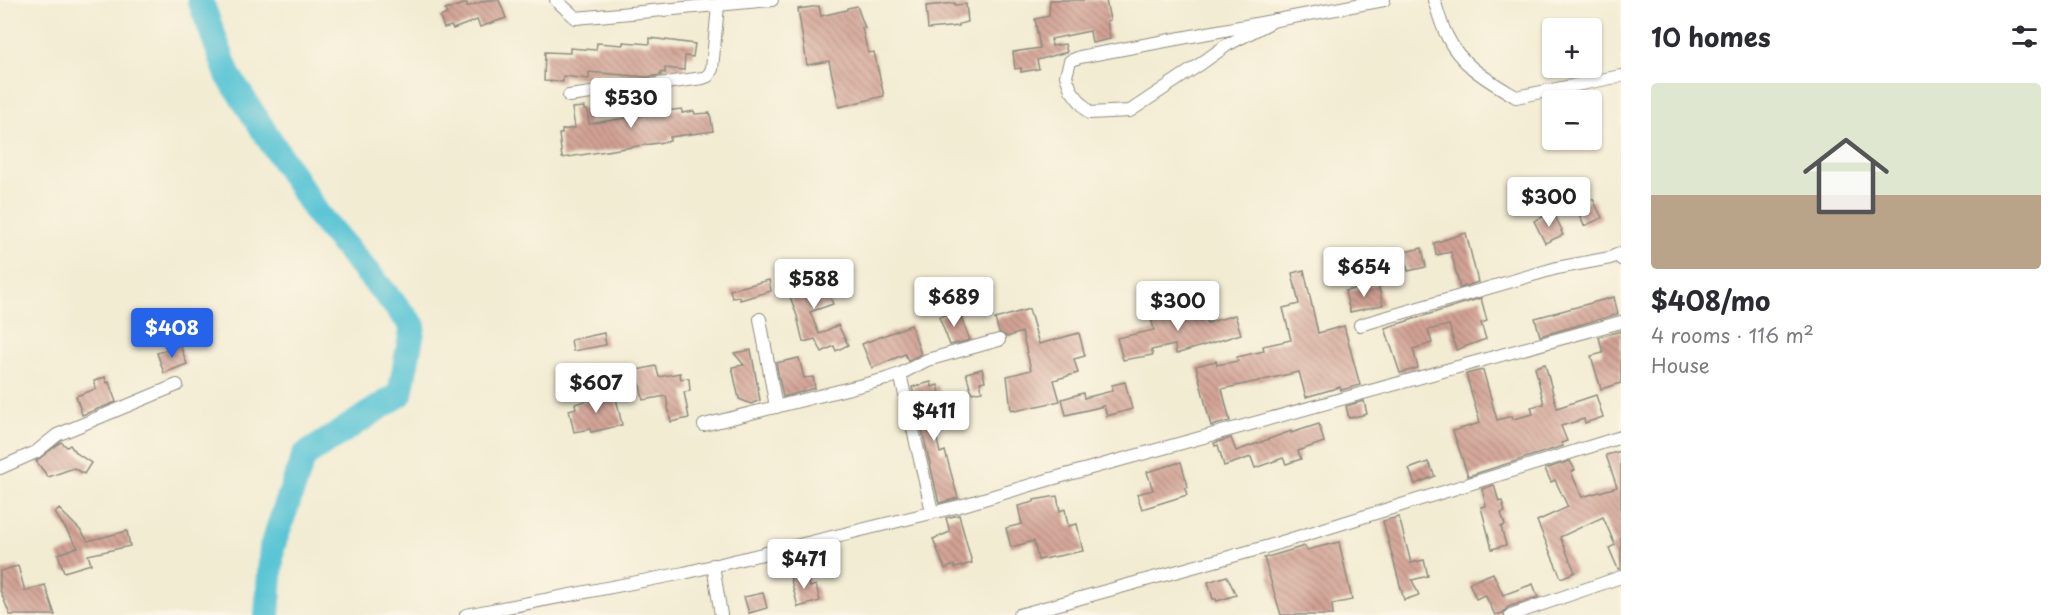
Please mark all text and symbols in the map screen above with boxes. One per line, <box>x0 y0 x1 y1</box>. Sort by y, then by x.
text: 10 homes <box>1651 17 1771 56</box>
map controls <box>1542 18 1602 150</box>
button: + <box>1542 18 1602 78</box>
icon: filters <box>2008 20 2041 53</box>
pin: $530 <box>595 78 667 129</box>
text: $530 <box>604 82 658 112</box>
button: − <box>1542 90 1602 150</box>
icon: home <box>1792 122 1900 230</box>
pin: $300 <box>1513 177 1585 228</box>
text: $300 <box>1521 181 1577 211</box>
pin: $654 <box>1328 247 1400 298</box>
text: $654 <box>1337 251 1391 281</box>
pin: $588 <box>778 259 850 310</box>
text: $588 <box>789 263 839 293</box>
pin: $689 <box>918 277 990 328</box>
text: $689 <box>928 281 980 311</box>
pin: $300 <box>1142 281 1214 332</box>
text: $408/mo <box>1651 281 1770 320</box>
text: $300 <box>1150 285 1206 315</box>
pin: $408 <box>136 308 208 359</box>
text: $408 <box>145 312 199 342</box>
text: 4 rooms · 116 m² <box>1651 320 1814 350</box>
text: House <box>1651 350 1710 380</box>
pin: $607 <box>560 363 632 414</box>
text: $607 <box>569 367 623 397</box>
pin: $411 <box>898 391 970 442</box>
text: $411 <box>912 395 956 425</box>
pin: $471 <box>768 539 840 590</box>
text: $471 <box>781 543 827 573</box>

